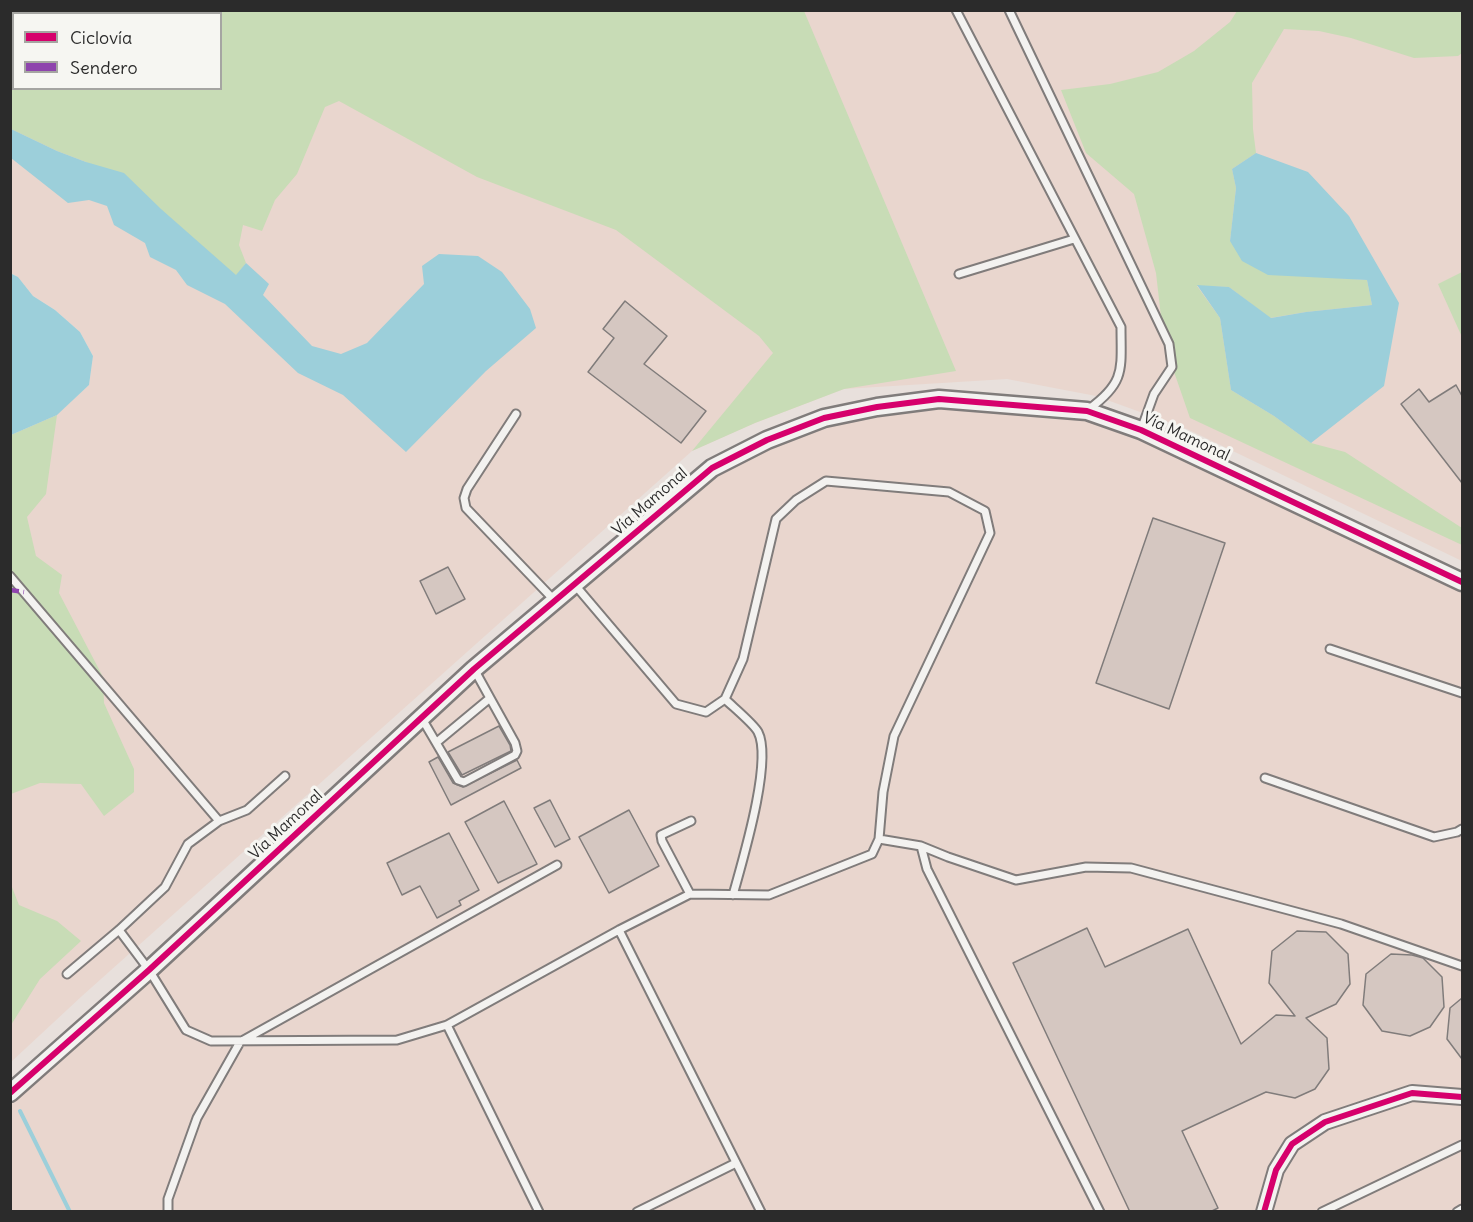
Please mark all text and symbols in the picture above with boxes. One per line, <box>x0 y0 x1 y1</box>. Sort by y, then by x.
legend <box>12 12 222 90</box>
text: Ciclovía <box>70 26 132 49</box>
text: Sendero <box>70 56 138 79</box>
street label: Vía Mamonal <box>1140 409 1232 465</box>
street label: Vía Mamonal <box>608 464 692 540</box>
street label: Vía Mamonal <box>245 786 327 864</box>

